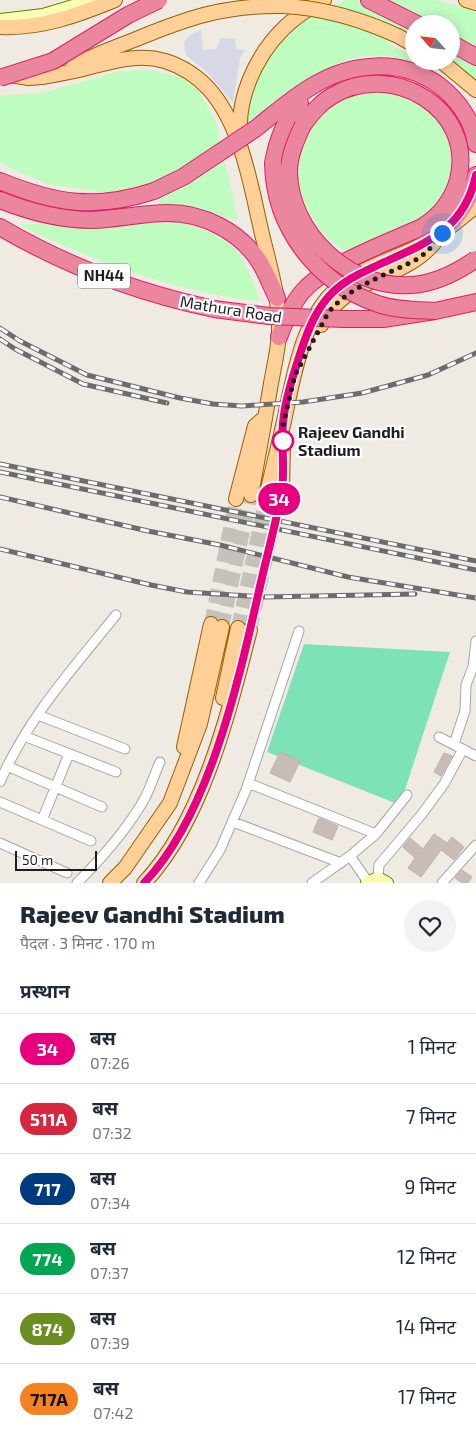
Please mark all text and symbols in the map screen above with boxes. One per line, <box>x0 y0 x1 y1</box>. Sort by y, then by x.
north arrow <box>405 15 460 70</box>
map controls <box>405 15 460 70</box>
your location <box>430 221 455 246</box>
road number: NH44 <box>78 264 130 288</box>
street label: Mathura Road <box>179 291 283 326</box>
place label: Rajeev Gandhi Stadium <box>298 422 405 459</box>
marker: Rajeev Gandhi Stadium <box>272 430 294 452</box>
line badge: 34 <box>256 483 302 515</box>
text: 34 <box>268 488 290 510</box>
scale bar <box>15 848 98 871</box>
text: 50 m <box>22 851 53 868</box>
text: Rajeev Gandhi Stadium <box>20 899 285 928</box>
button: heart <box>404 900 456 952</box>
text: पैदल · 3 मिनट · 170 m <box>20 933 155 952</box>
text: प्रस्थान <box>20 979 70 1002</box>
text: बस <box>90 1026 116 1049</box>
text: 1 मिनट <box>408 1035 456 1058</box>
text: 34 <box>37 1038 58 1060</box>
text: 07:26 <box>90 1053 130 1072</box>
text: बस <box>92 1096 118 1119</box>
text: 7 मिनट <box>406 1105 456 1128</box>
text: 511A <box>30 1108 67 1130</box>
text: 07:32 <box>92 1123 132 1142</box>
text: बस <box>90 1166 116 1189</box>
text: 9 मिनट <box>404 1175 456 1198</box>
text: 717 <box>34 1178 61 1200</box>
text: 07:34 <box>90 1193 130 1212</box>
text: बस <box>90 1236 116 1259</box>
text: 12 मिनट <box>397 1245 456 1268</box>
text: 774 <box>32 1248 63 1270</box>
text: 07:37 <box>90 1263 129 1282</box>
text: बस <box>90 1306 116 1329</box>
text: 14 मिनट <box>396 1315 456 1338</box>
text: 874 <box>31 1318 64 1340</box>
text: 07:39 <box>90 1333 130 1352</box>
text: बस <box>93 1376 119 1399</box>
text: 17 मिनट <box>398 1385 456 1408</box>
text: 717A <box>30 1388 68 1410</box>
text: 07:42 <box>93 1403 133 1422</box>

